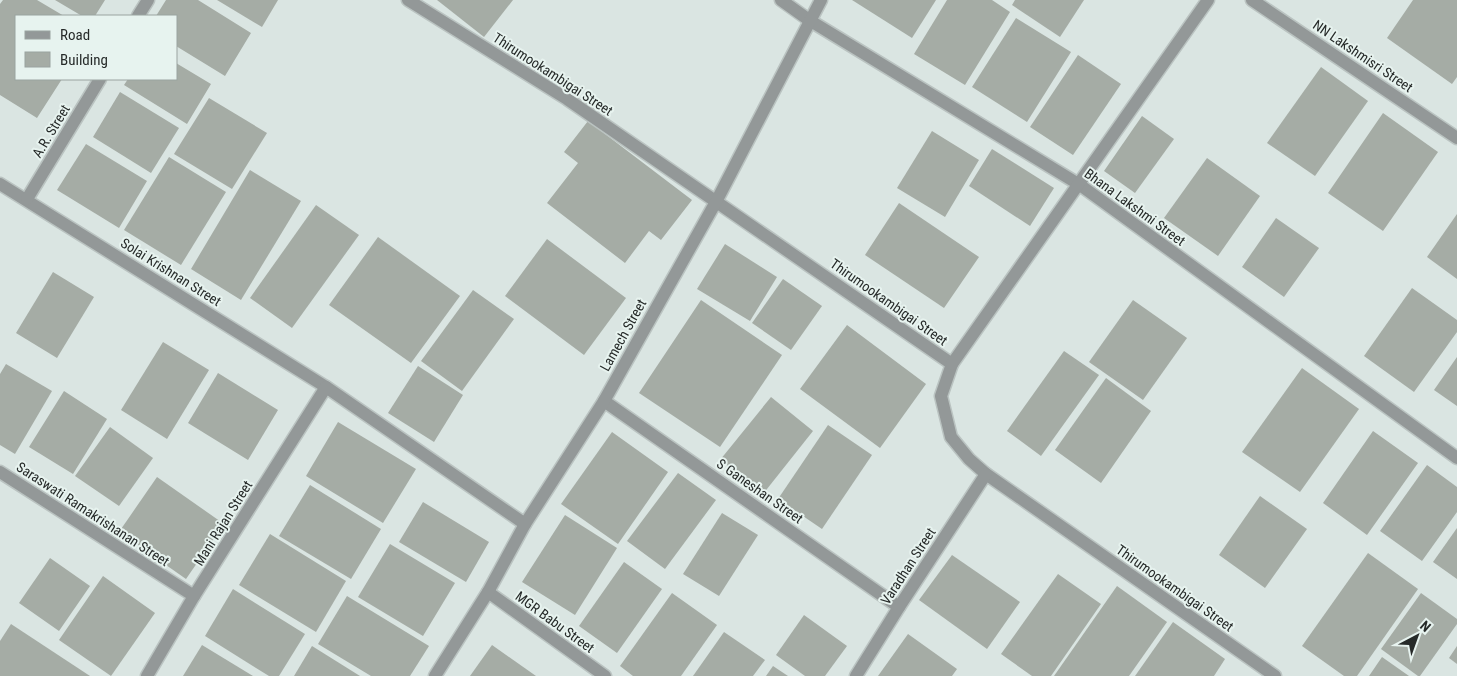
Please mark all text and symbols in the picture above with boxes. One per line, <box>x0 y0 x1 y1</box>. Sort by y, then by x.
legend <box>15 15 178 80</box>
street label: NN Lakshmisri Street <box>1310 17 1416 95</box>
text: Road <box>60 26 90 44</box>
street label: Thirumookambigai Street <box>490 29 616 119</box>
text: Building <box>60 51 108 69</box>
street label: A.R. Street <box>29 102 73 160</box>
street label: Bhana Lakshmi Street <box>1082 165 1188 249</box>
street label: Solai Krishnan Street <box>118 235 224 309</box>
street label: Thirumookambigai Street <box>827 255 951 349</box>
street label: Lamech Street <box>597 296 649 374</box>
street label: S Ganeshan Street <box>714 455 806 527</box>
street label: Saraswati Ramakrishanan Street <box>14 459 172 569</box>
street label: Mani Rajan Street <box>190 478 256 568</box>
street label: Varadhan Street <box>877 525 939 607</box>
street label: Thirumookambigai Street <box>1113 541 1237 635</box>
street label: MGR Babu Street <box>512 588 598 656</box>
north arrow <box>1392 611 1442 661</box>
text: N <box>1417 617 1434 635</box>

